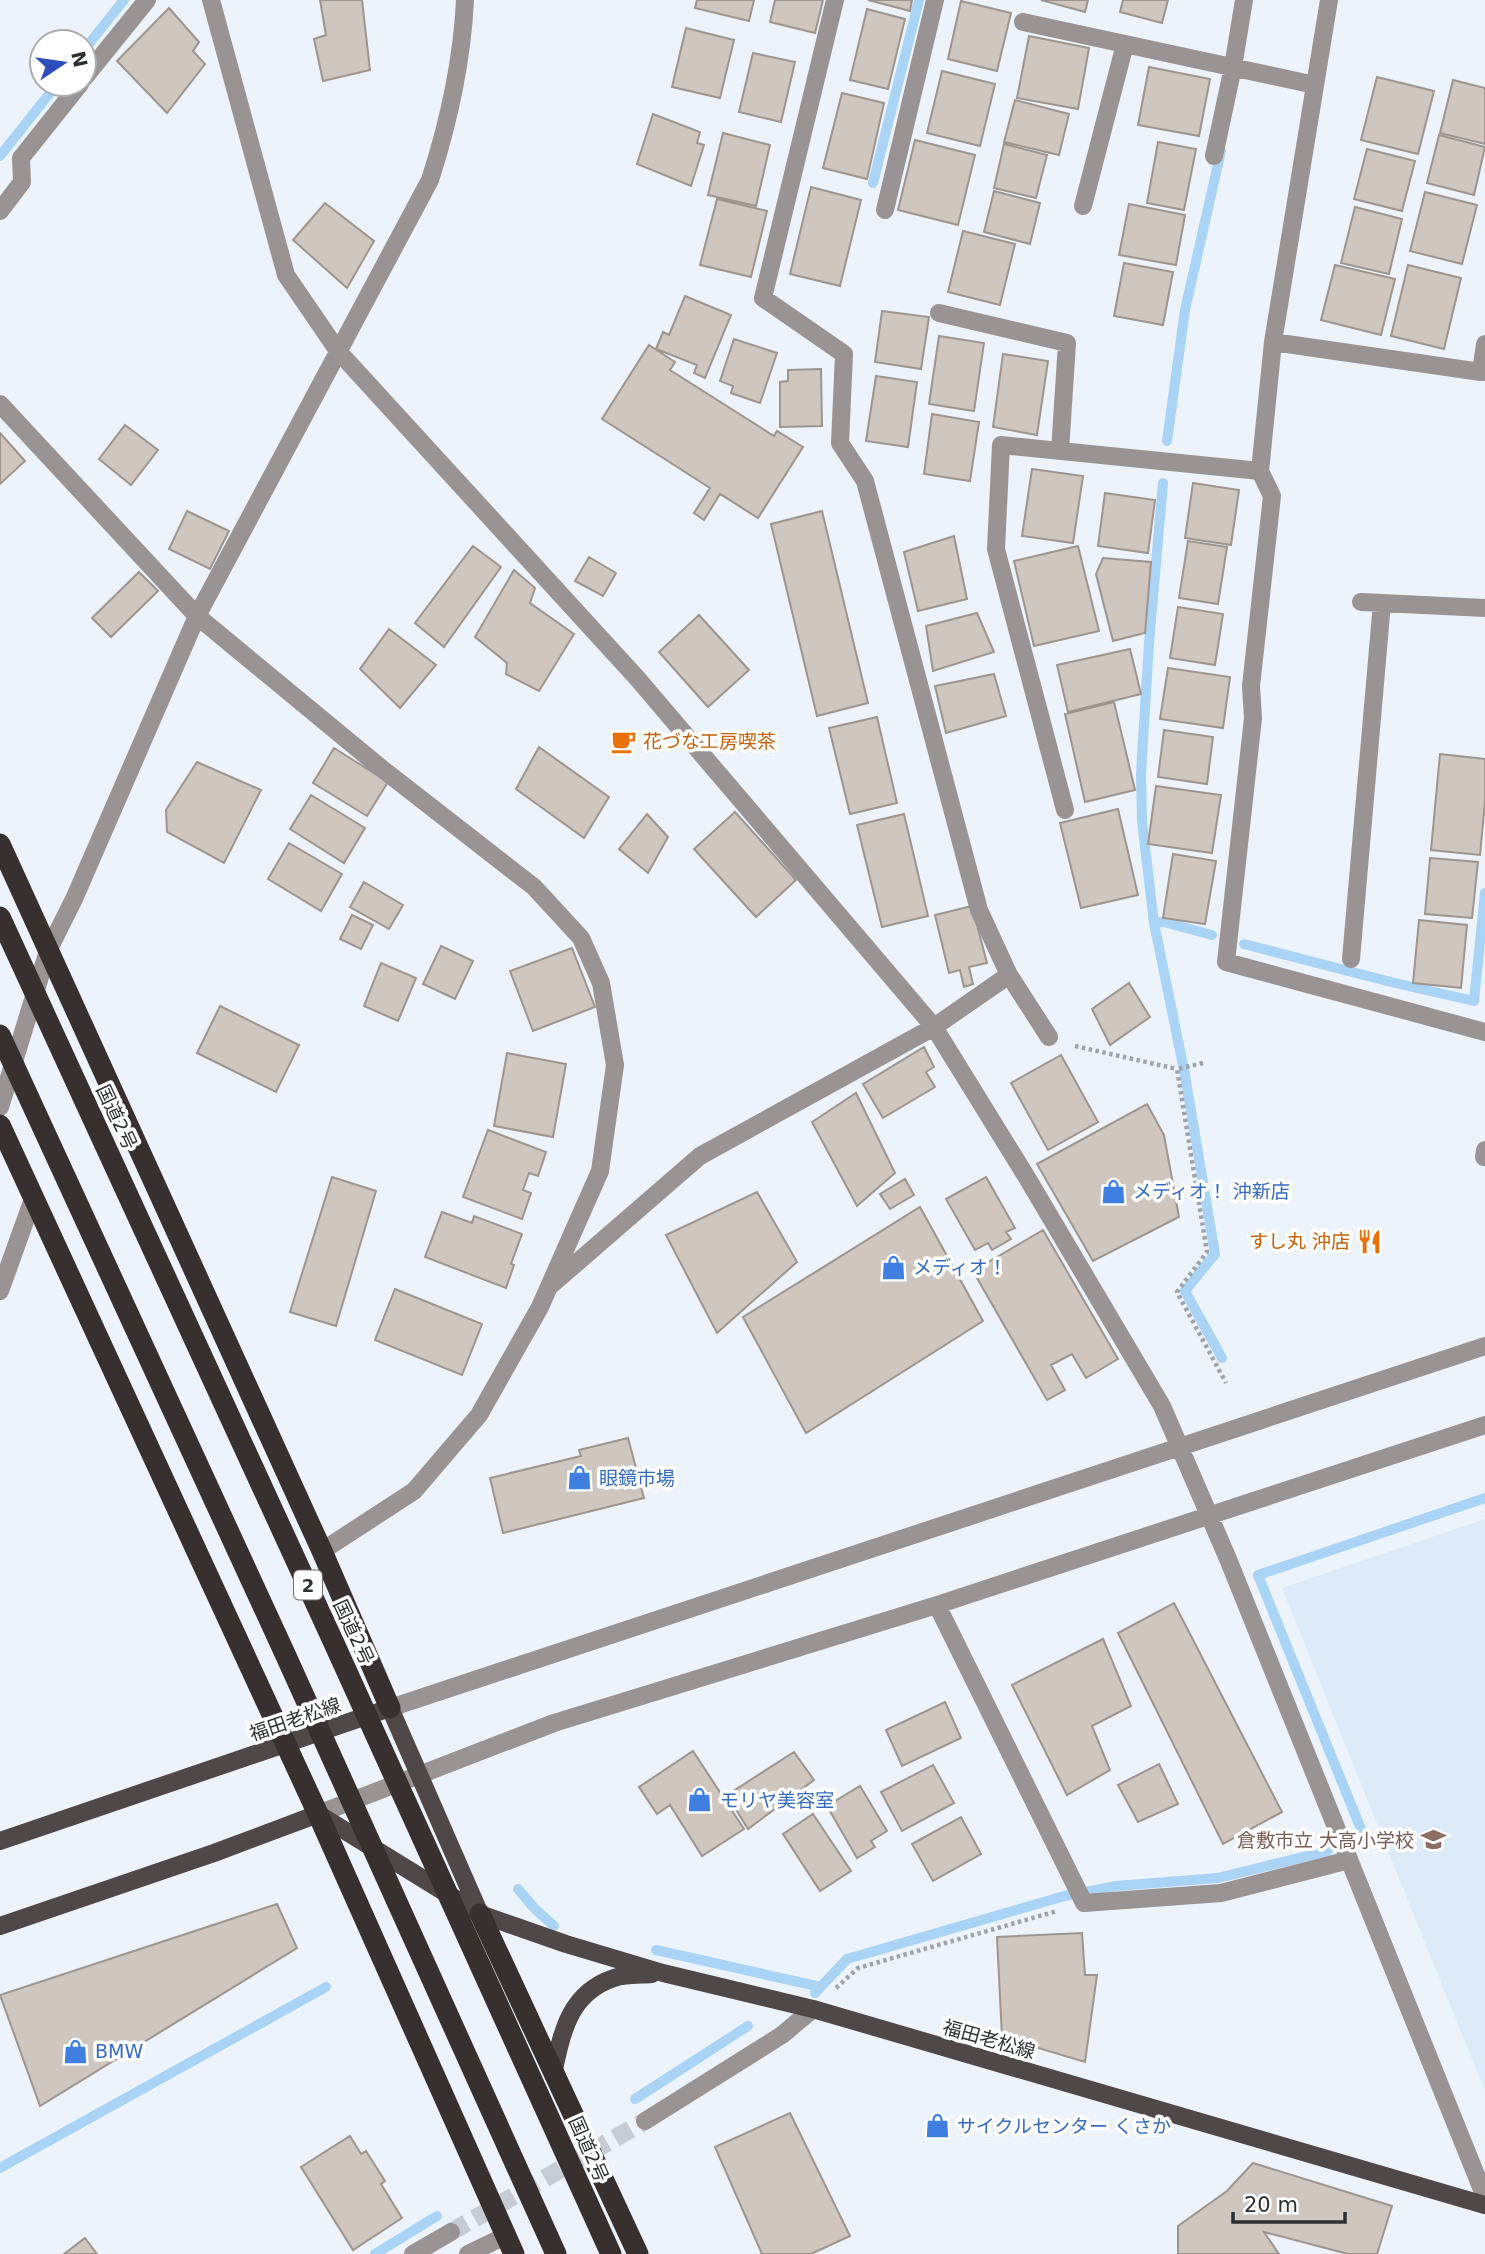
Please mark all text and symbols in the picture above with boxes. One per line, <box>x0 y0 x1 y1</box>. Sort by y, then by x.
north arrow <box>28 28 98 98</box>
text: N <box>67 49 92 69</box>
cafe icon: 花づな工房喫茶 <box>609 727 637 755</box>
place label: 花づな工房喫茶 <box>643 730 776 752</box>
street label: 国道2号 <box>92 1081 142 1153</box>
shop icon: メディオ！ 沖新店 <box>1099 1177 1127 1205</box>
place label: メディオ！ 沖新店 <box>1133 1180 1290 1202</box>
restaurant icon: すし丸 沖店 <box>1356 1227 1384 1255</box>
place label: すし丸 沖店 <box>1249 1230 1350 1252</box>
shop icon: メディオ！ <box>879 1253 907 1281</box>
place label: メディオ！ <box>913 1256 1007 1278</box>
shop icon: 眼鏡市場 <box>565 1464 593 1492</box>
place label: 眼鏡市場 <box>599 1467 675 1489</box>
road number: 2 <box>294 1570 322 1600</box>
street label: 国道2号 <box>329 1596 379 1668</box>
street label: 福田老松線 <box>246 1693 344 1745</box>
shop icon: モリヤ美容室 <box>686 1786 714 1814</box>
place label: モリヤ美容室 <box>720 1789 834 1811</box>
school or university icon: 倉敷市立 大高小学校 <box>1420 1826 1448 1854</box>
place label: 倉敷市立 大高小学校 <box>1237 1829 1414 1851</box>
street label: 福田老松線 <box>940 2015 1038 2063</box>
shop icon: BMW <box>61 2037 89 2065</box>
place label: BMW <box>95 2040 143 2062</box>
shop icon: サイクルセンター くさか <box>923 2112 951 2140</box>
street label: 国道2号 <box>565 2113 613 2185</box>
place label: サイクルセンター くさか <box>957 2115 1171 2137</box>
scale bar <box>1233 2180 1345 2224</box>
text: 20 m <box>1244 2193 1298 2217</box>

